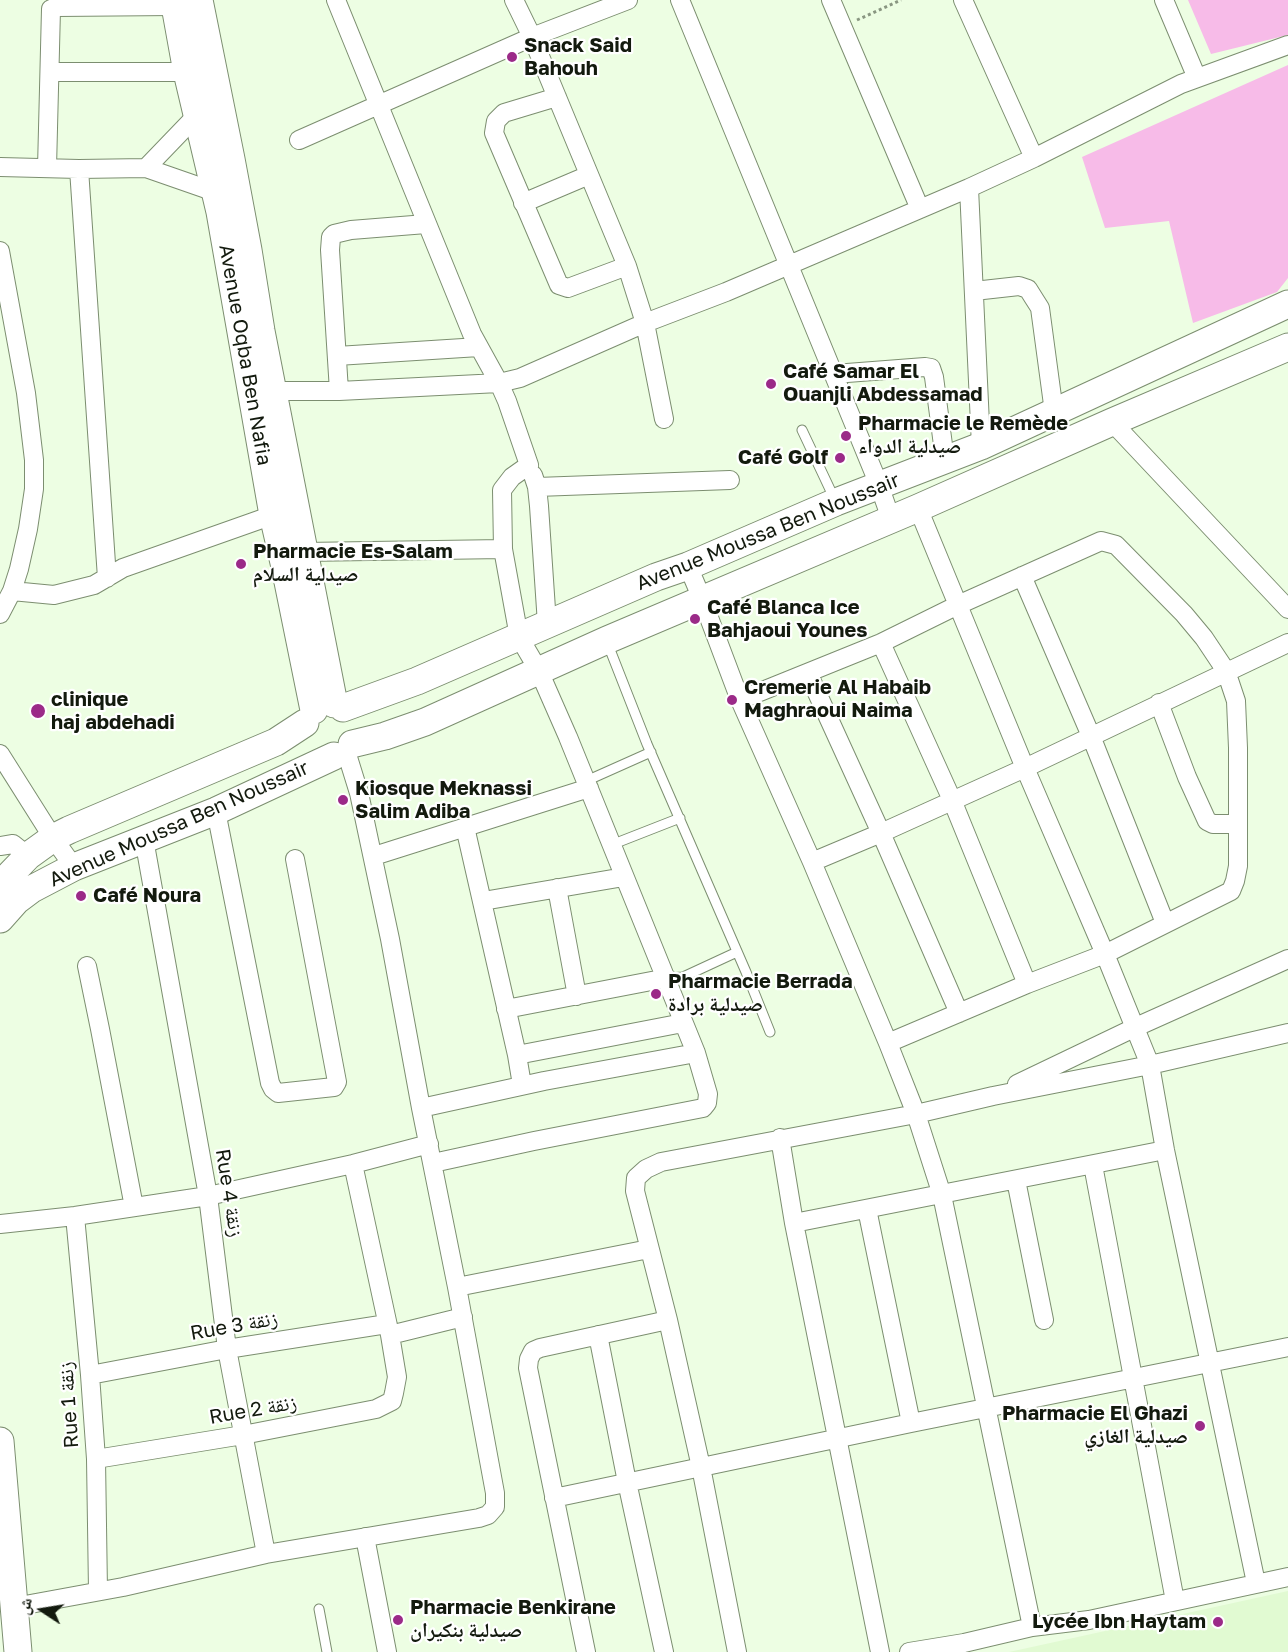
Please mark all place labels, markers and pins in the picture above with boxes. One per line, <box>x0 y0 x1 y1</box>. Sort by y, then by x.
place label: Snack Said Bahouh <box>524 34 632 81</box>
marker: Snack Said Bahouh <box>505 50 519 64</box>
place label: Café Samar El Ouanjli Abdessamad <box>783 360 983 407</box>
marker: Café Samar El Ouanjli Abdessamad <box>764 377 778 391</box>
place label: Pharmacie le Remède صيدلية الدواء <box>858 412 1068 459</box>
marker: Pharmacie le Remède صيدلية الدواء <box>839 429 853 443</box>
place label: Café Golf <box>738 446 828 470</box>
marker: Café Golf <box>833 451 847 465</box>
place label: Pharmacie Es-Salam صيدلية السلام <box>253 540 453 587</box>
marker: Pharmacie Es-Salam صيدلية السلام <box>234 557 248 571</box>
place label: Café Blanca Ice Bahjaoui Younes <box>707 596 867 643</box>
marker: Café Blanca Ice Bahjaoui Younes <box>688 612 702 626</box>
place label: Cremerie Al Habaib Maghraoui Naima <box>744 676 931 723</box>
place label: clinique haj abdehadi <box>51 688 175 735</box>
marker: Cremerie Al Habaib Maghraoui Naima <box>725 693 739 707</box>
marker: clinique haj abdehadi <box>29 702 47 720</box>
place label: Kiosque Meknassi Salim Adiba <box>355 777 532 824</box>
marker: Kiosque Meknassi Salim Adiba <box>336 793 350 807</box>
place label: Café Noura <box>93 884 201 908</box>
marker: Café Noura <box>74 889 88 903</box>
place label: Pharmacie Berrada صيدلية برادة <box>668 970 852 1017</box>
marker: Pharmacie Berrada صيدلية برادة <box>649 987 663 1001</box>
place label: Pharmacie El Ghazi صيدلية الغازي <box>1002 1402 1188 1449</box>
marker: Pharmacie El Ghazi صيدلية الغازي <box>1193 1419 1207 1433</box>
place label: Pharmacie Benkirane صيدلية بنكيران <box>410 1596 616 1643</box>
place label: Lycée Ibn Haytam <box>1032 1610 1206 1634</box>
marker: Pharmacie Benkirane صيدلية بنكيران <box>391 1613 405 1627</box>
marker: Lycée Ibn Haytam <box>1211 1615 1225 1629</box>

